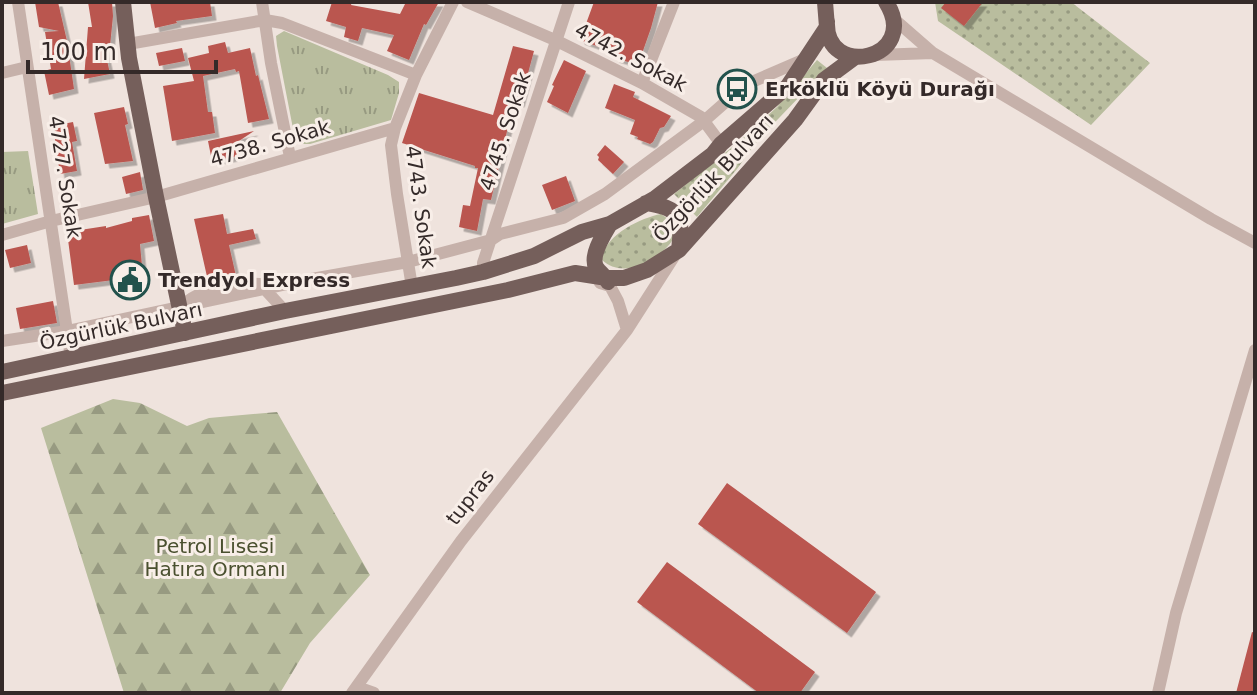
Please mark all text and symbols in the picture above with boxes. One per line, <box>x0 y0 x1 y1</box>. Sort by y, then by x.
street label: 4742. Sokak <box>571 17 692 97</box>
scale bar <box>28 24 216 74</box>
text: 100 m <box>40 38 117 66</box>
street label: 4745. Sokak <box>474 68 536 193</box>
bus stop icon: Erköklü Köyü Durağı <box>716 68 758 110</box>
place label: Erköklü Köyü Durağı <box>765 77 995 101</box>
street label: Özgörlük Bulvarı <box>648 109 778 247</box>
street label: 4727. Sokak <box>43 114 87 240</box>
street label: 4738. Sokak <box>207 114 333 172</box>
street label: 4743. Sokak <box>401 144 442 270</box>
public building icon: Trendyol Express <box>109 259 151 301</box>
place label: Trendyol Express <box>158 268 350 292</box>
street label: Özgürlük Bulvarı <box>37 297 205 355</box>
street label: tupras <box>441 464 499 530</box>
park label: Petrol Lisesi Hatıra Ormanı <box>144 534 286 581</box>

